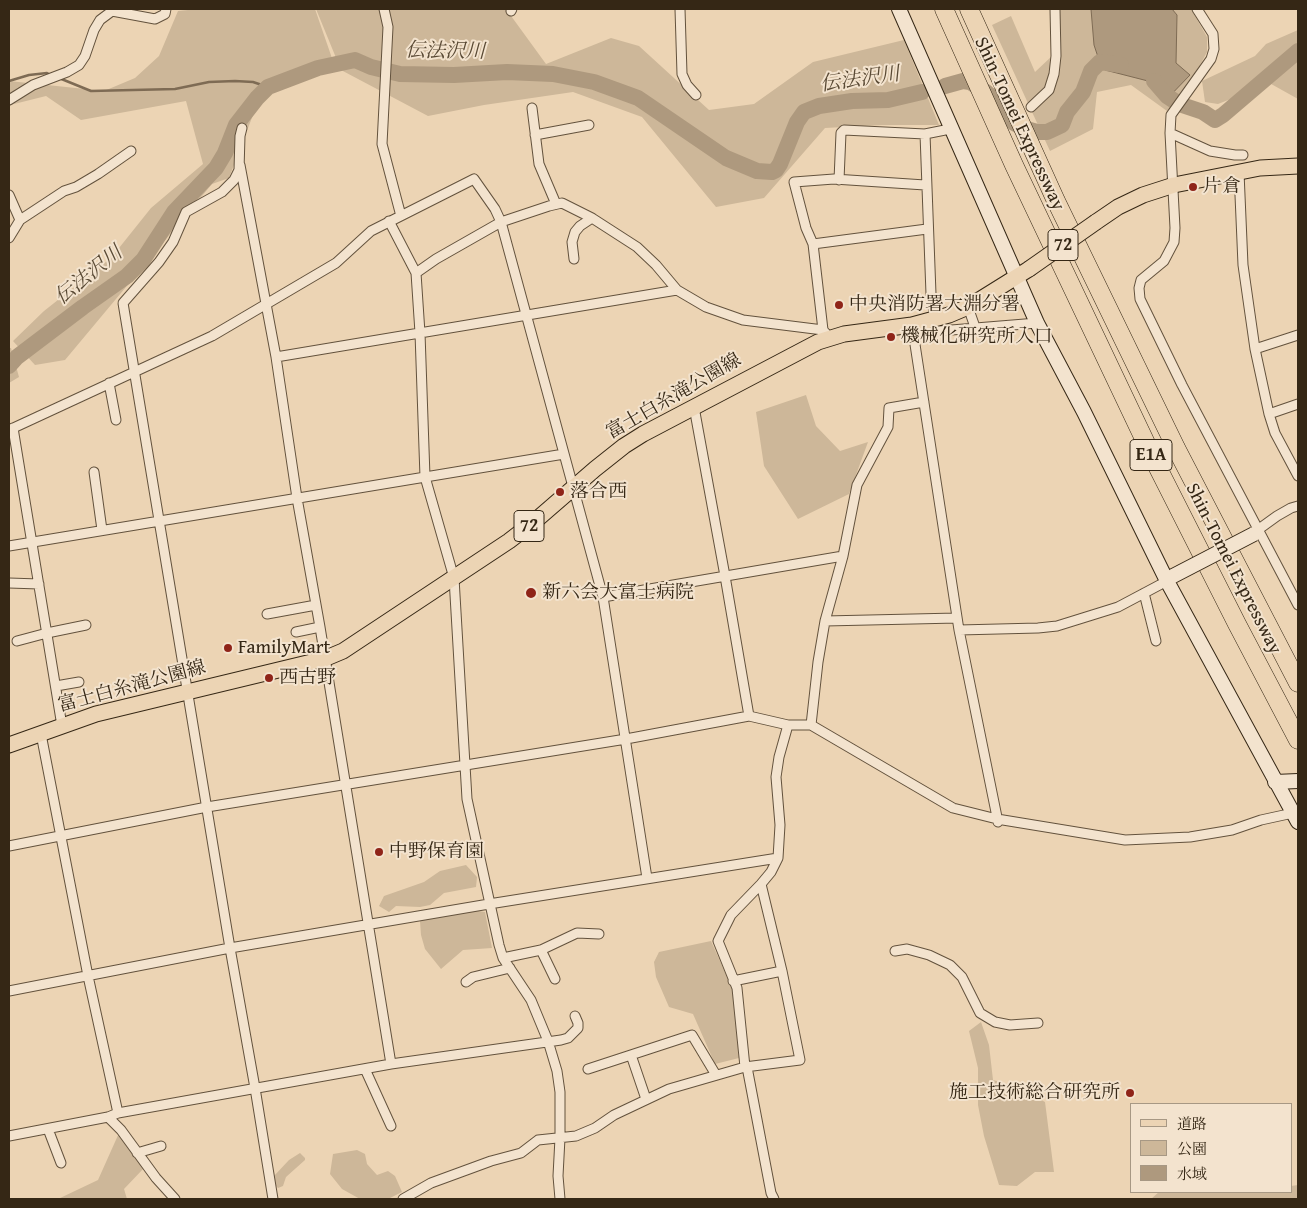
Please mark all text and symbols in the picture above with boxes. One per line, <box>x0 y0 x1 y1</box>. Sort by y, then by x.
street label: Shin-Tomei Expressway <box>969 34 1069 214</box>
water label: 伝法沢川 <box>405 39 485 65</box>
water label: 伝法沢川 <box>819 63 901 97</box>
place label: 片倉 <box>1203 176 1241 198</box>
marker: 片倉 <box>1187 181 1199 193</box>
road number: 72 <box>1048 230 1078 260</box>
water label: 伝法沢川 <box>50 242 128 310</box>
place label: 中央消防署大淵分署 <box>849 294 1020 316</box>
marker: 中央消防署大淵分署 <box>833 299 845 311</box>
place label: 機械化研究所入口 <box>901 326 1053 348</box>
marker: 機械化研究所入口 <box>885 331 897 343</box>
street label: 富士白糸滝公園線 <box>602 349 746 445</box>
road number: E1A <box>1130 440 1172 470</box>
street label: Shin-Tomei Expressway <box>1180 480 1286 658</box>
place label: 落合西 <box>570 481 627 503</box>
marker: 落合西 <box>554 486 566 498</box>
road number: 72 <box>514 511 544 542</box>
place label: 新六会大富士病院 <box>542 582 694 604</box>
marker: 新六会大富士病院 <box>524 586 538 600</box>
place label: FamilyMart <box>238 637 330 659</box>
marker: FamilyMart <box>222 642 234 654</box>
street label: 富士白糸滝公園線 <box>56 656 208 718</box>
place label: 西古野 <box>279 667 336 689</box>
marker: 西古野 <box>263 672 275 684</box>
place label: 中野保育園 <box>389 841 484 863</box>
marker: 中野保育園 <box>373 846 385 858</box>
place label: 施工技術総合研究所 <box>949 1082 1120 1104</box>
marker: 施工技術総合研究所 <box>1124 1087 1136 1099</box>
legend <box>1130 1103 1292 1193</box>
text: 道路 <box>1177 1113 1207 1134</box>
text: 公園 <box>1177 1138 1207 1159</box>
text: 水域 <box>1177 1163 1207 1184</box>

